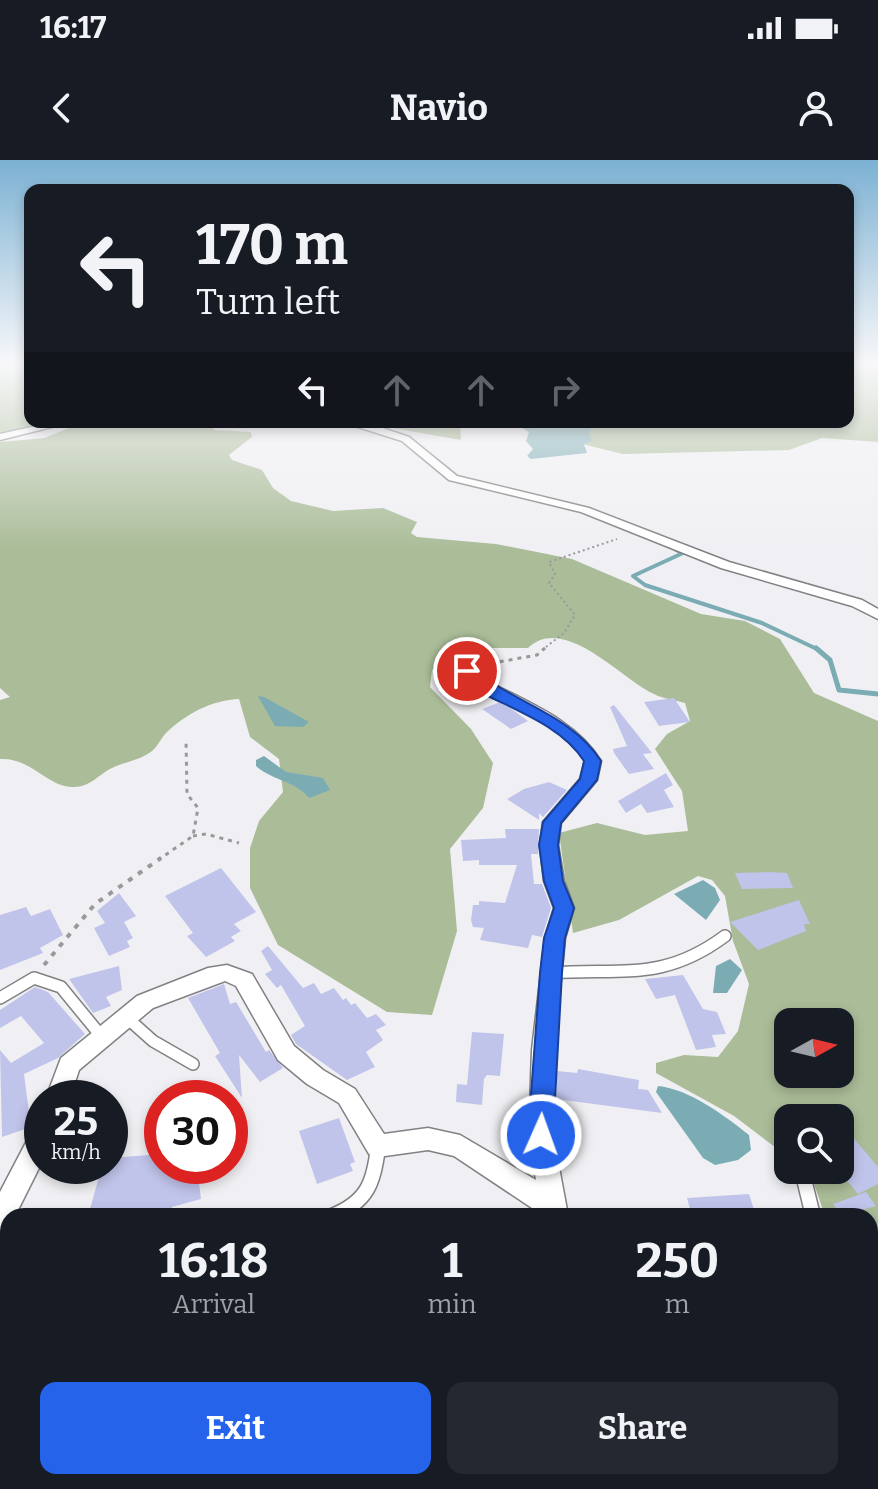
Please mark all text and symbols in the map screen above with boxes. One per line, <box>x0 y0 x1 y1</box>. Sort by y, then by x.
text: 16:17 <box>40 10 106 46</box>
icon: back <box>40 86 84 130</box>
text: Navio <box>390 86 488 130</box>
icon: person <box>794 86 838 130</box>
text: 170 m <box>196 212 348 279</box>
icon: left <box>64 216 168 320</box>
text: Turn left <box>196 280 340 324</box>
icon: left <box>291 368 335 412</box>
icon: ahead <box>375 368 419 412</box>
icon: ahead <box>459 368 503 412</box>
icon: right <box>543 368 587 412</box>
pin <box>433 637 501 705</box>
icon: arrive <box>445 649 489 693</box>
north arrow <box>774 1008 854 1088</box>
map controls <box>774 1008 854 1184</box>
speed limit sign: 30 <box>144 1080 248 1184</box>
position arrow <box>499 1093 583 1177</box>
text: 25 <box>54 1098 98 1146</box>
button: search <box>774 1104 854 1184</box>
text: km/h <box>51 1140 101 1164</box>
text: 16:18 <box>159 1232 269 1290</box>
text: 1 <box>442 1232 462 1290</box>
text: 250 <box>635 1232 719 1290</box>
text: Arrival <box>173 1289 255 1320</box>
text: min <box>428 1289 477 1320</box>
text: m <box>665 1289 690 1320</box>
button: Exit <box>40 1382 431 1474</box>
button: Share <box>447 1382 838 1474</box>

